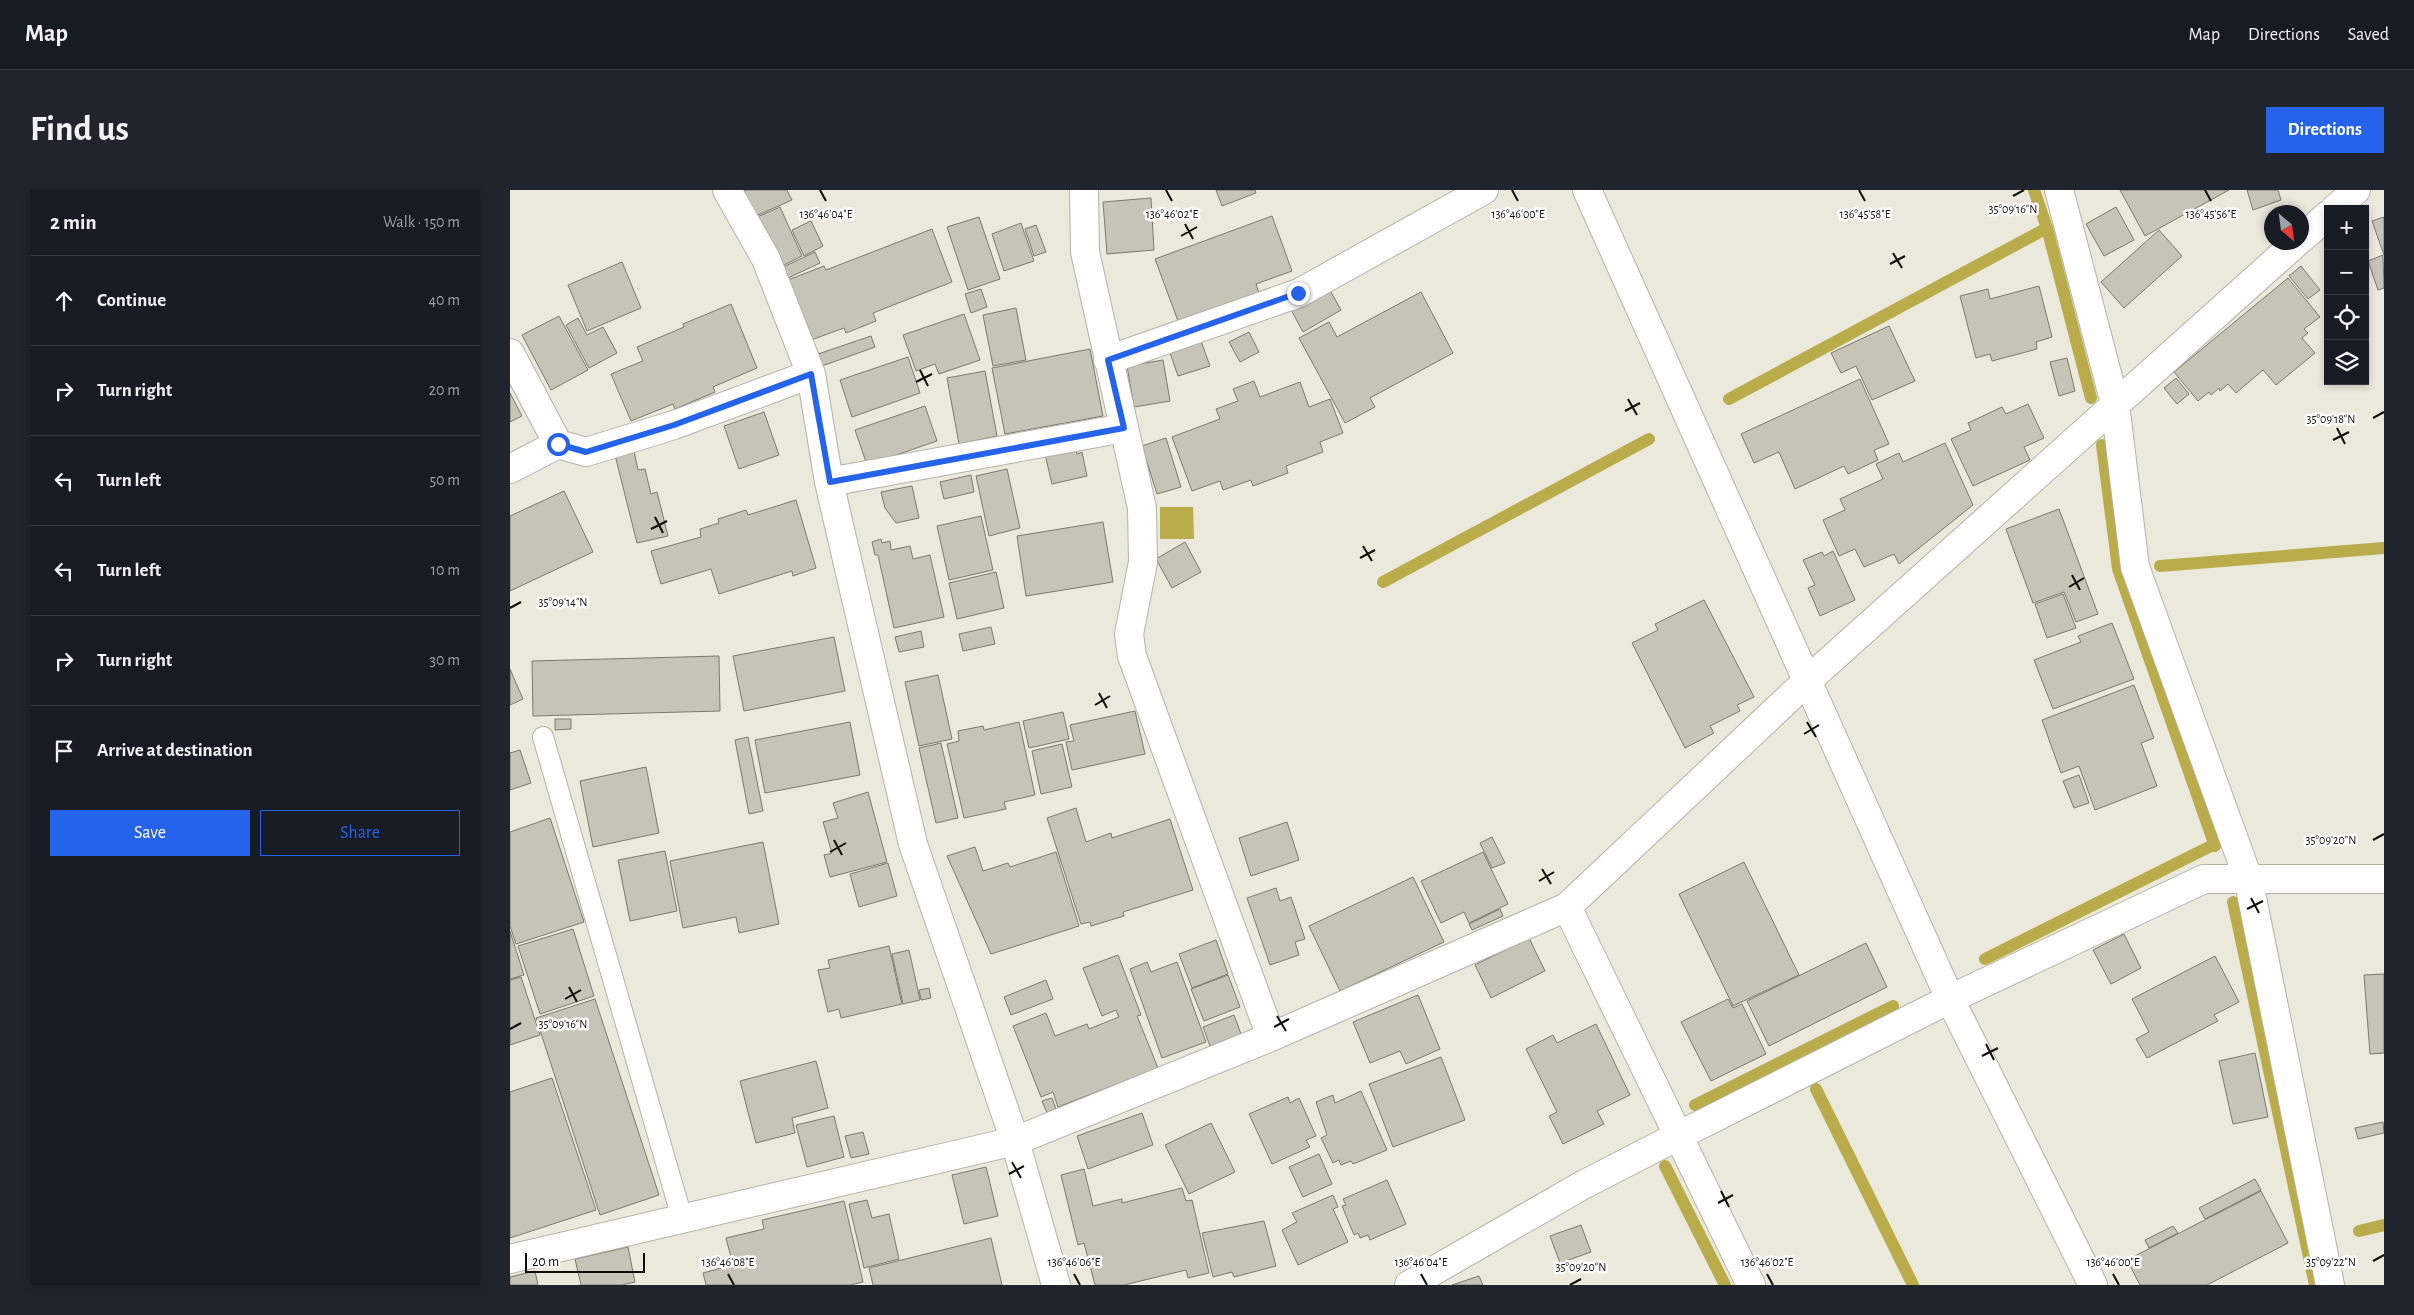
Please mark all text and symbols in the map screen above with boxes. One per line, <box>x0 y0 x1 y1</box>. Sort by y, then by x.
text: Map <box>25 22 68 46</box>
text: Map <box>2189 26 2220 44</box>
text: Directions <box>2248 26 2320 44</box>
text: Saved <box>2348 26 2389 44</box>
button: Directions <box>2266 107 2384 153</box>
text: Find us <box>30 112 129 147</box>
text: 35°09'16"N <box>1989 203 2037 215</box>
north arrow <box>2264 205 2309 250</box>
map controls <box>2324 205 2369 385</box>
button: + <box>2324 205 2369 250</box>
text: 136°46'04"E <box>800 208 853 220</box>
text: 136°46'02"E <box>1146 208 1198 220</box>
text: 136°46'00"E <box>1491 208 1545 220</box>
text: 136°45'58"E <box>1840 208 1891 220</box>
text: 136°45'56"E <box>2186 208 2237 220</box>
text: 2 min <box>50 212 97 233</box>
text: Walk · 150 m <box>383 214 460 230</box>
button: − <box>2324 250 2369 295</box>
route end <box>1287 282 1310 305</box>
icon: ahead <box>50 287 78 315</box>
text: Continue <box>97 291 166 310</box>
text: 40 m <box>428 292 460 308</box>
button: locate <box>2324 295 2369 340</box>
button: layers <box>2324 340 2369 385</box>
icon: right <box>50 377 78 405</box>
text: Turn right <box>97 381 172 400</box>
text: 20 m <box>429 382 460 398</box>
text: 35°09'18"N <box>2307 413 2355 425</box>
route start <box>547 433 570 456</box>
icon: left <box>50 467 78 495</box>
text: Turn left <box>97 471 161 490</box>
text: 50 m <box>429 472 460 488</box>
icon: left <box>50 557 78 585</box>
text: Turn left <box>97 561 161 580</box>
text: 10 m <box>431 562 460 578</box>
text: 35°09'14"N <box>539 596 587 608</box>
icon: right <box>50 647 78 675</box>
text: Turn right <box>97 651 172 670</box>
text: 30 m <box>430 652 460 668</box>
icon: arrive <box>50 737 78 765</box>
text: Arrive at destination <box>97 741 253 760</box>
button: Save <box>50 810 250 856</box>
button: Share <box>260 810 460 856</box>
text: 35°09'20"N <box>2306 834 2356 846</box>
text: 35°09'16"N <box>539 1018 587 1030</box>
scale bar <box>525 1250 645 1273</box>
text: 20 m <box>532 1255 559 1269</box>
text: 136°46'08"E <box>702 1256 755 1268</box>
text: 136°46'06"E <box>1048 1256 1101 1268</box>
text: 136°46'04"E <box>1395 1256 1448 1268</box>
text: 136°46'02"E <box>1741 1256 1793 1268</box>
text: 136°46'00"E <box>2086 1256 2140 1268</box>
text: 35°09'22"N <box>2306 1256 2356 1268</box>
text: 35°09'20"N <box>1556 1261 1606 1273</box>

